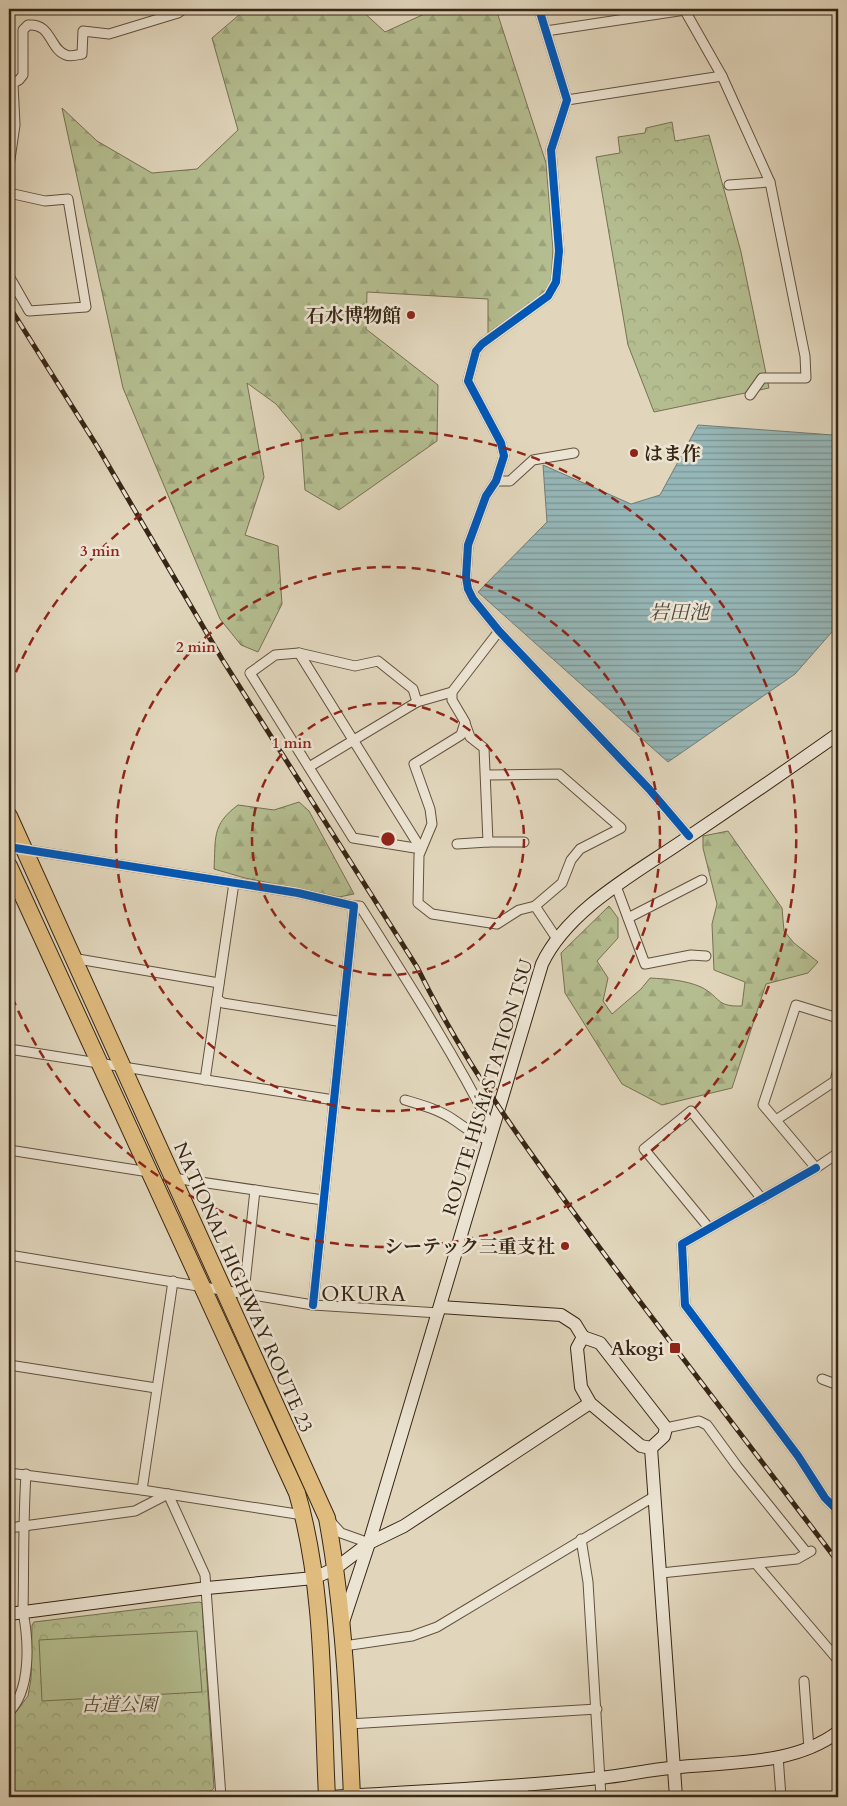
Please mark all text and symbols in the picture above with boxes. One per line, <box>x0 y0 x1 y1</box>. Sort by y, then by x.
place label: 石水博物館 <box>306 303 401 329</box>
marker: 石水博物館 <box>405 309 417 321</box>
place label: はま作 <box>644 441 701 467</box>
marker: はま作 <box>628 447 640 459</box>
text: 3 min <box>80 541 120 561</box>
water label: 岩田池 <box>649 599 711 626</box>
text: 2 min <box>176 637 216 657</box>
text: 1 min <box>272 733 312 753</box>
centre of rings <box>379 830 397 848</box>
street label: ROUTE HISAI STATION TSU <box>437 955 540 1219</box>
street label: NATIONAL HIGHWAY ROUTE 23 <box>167 1138 319 1437</box>
place label: シーテック三重支社 <box>384 1234 555 1260</box>
marker: シーテック三重支社 <box>559 1240 571 1252</box>
district label: OKURA <box>321 1280 407 1309</box>
place label: Akogi <box>611 1336 664 1362</box>
marker: Akogi <box>668 1341 682 1355</box>
park label: 古道公園 <box>81 1692 160 1718</box>

